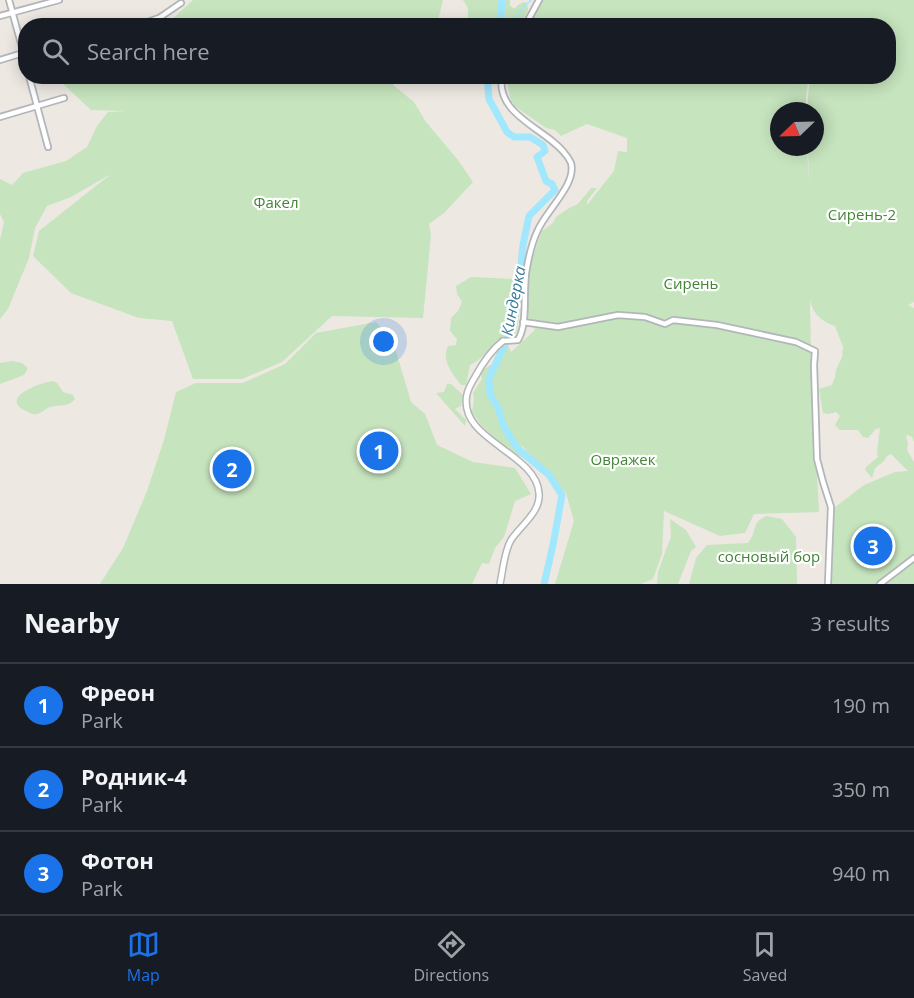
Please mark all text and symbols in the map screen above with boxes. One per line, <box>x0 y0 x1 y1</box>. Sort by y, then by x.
search box <box>18 18 896 84</box>
icon: search <box>39 35 72 68</box>
text: Search here <box>87 36 210 66</box>
north arrow <box>770 102 824 156</box>
park label: Факел <box>253 192 299 212</box>
park label: Сирень-2 <box>828 204 896 224</box>
water label: Киндерка <box>495 264 531 338</box>
park label: Сирень <box>664 273 719 293</box>
your location <box>369 327 398 356</box>
pin: 1 <box>360 428 398 474</box>
pin: 2 <box>212 446 252 492</box>
park label: Овражек <box>591 449 656 469</box>
pin: 3 <box>854 524 892 568</box>
park label: сосновый бор <box>718 546 820 566</box>
text: Nearby <box>24 605 119 641</box>
text: 3 results <box>810 610 890 637</box>
text: Фреон <box>81 677 155 707</box>
text: 1 <box>38 692 49 719</box>
text: 190 m <box>832 692 890 719</box>
text: Park <box>81 707 123 734</box>
text: Родник-4 <box>81 761 187 791</box>
text: 2 <box>38 776 49 803</box>
text: 350 m <box>832 776 890 803</box>
text: Park <box>81 791 123 818</box>
text: Фотон <box>81 845 154 875</box>
text: 3 <box>38 860 49 887</box>
text: 940 m <box>832 860 890 887</box>
text: Park <box>81 875 123 902</box>
tab: Map <box>127 928 160 986</box>
tab: Directions <box>413 928 489 986</box>
tab: Saved <box>743 928 787 986</box>

